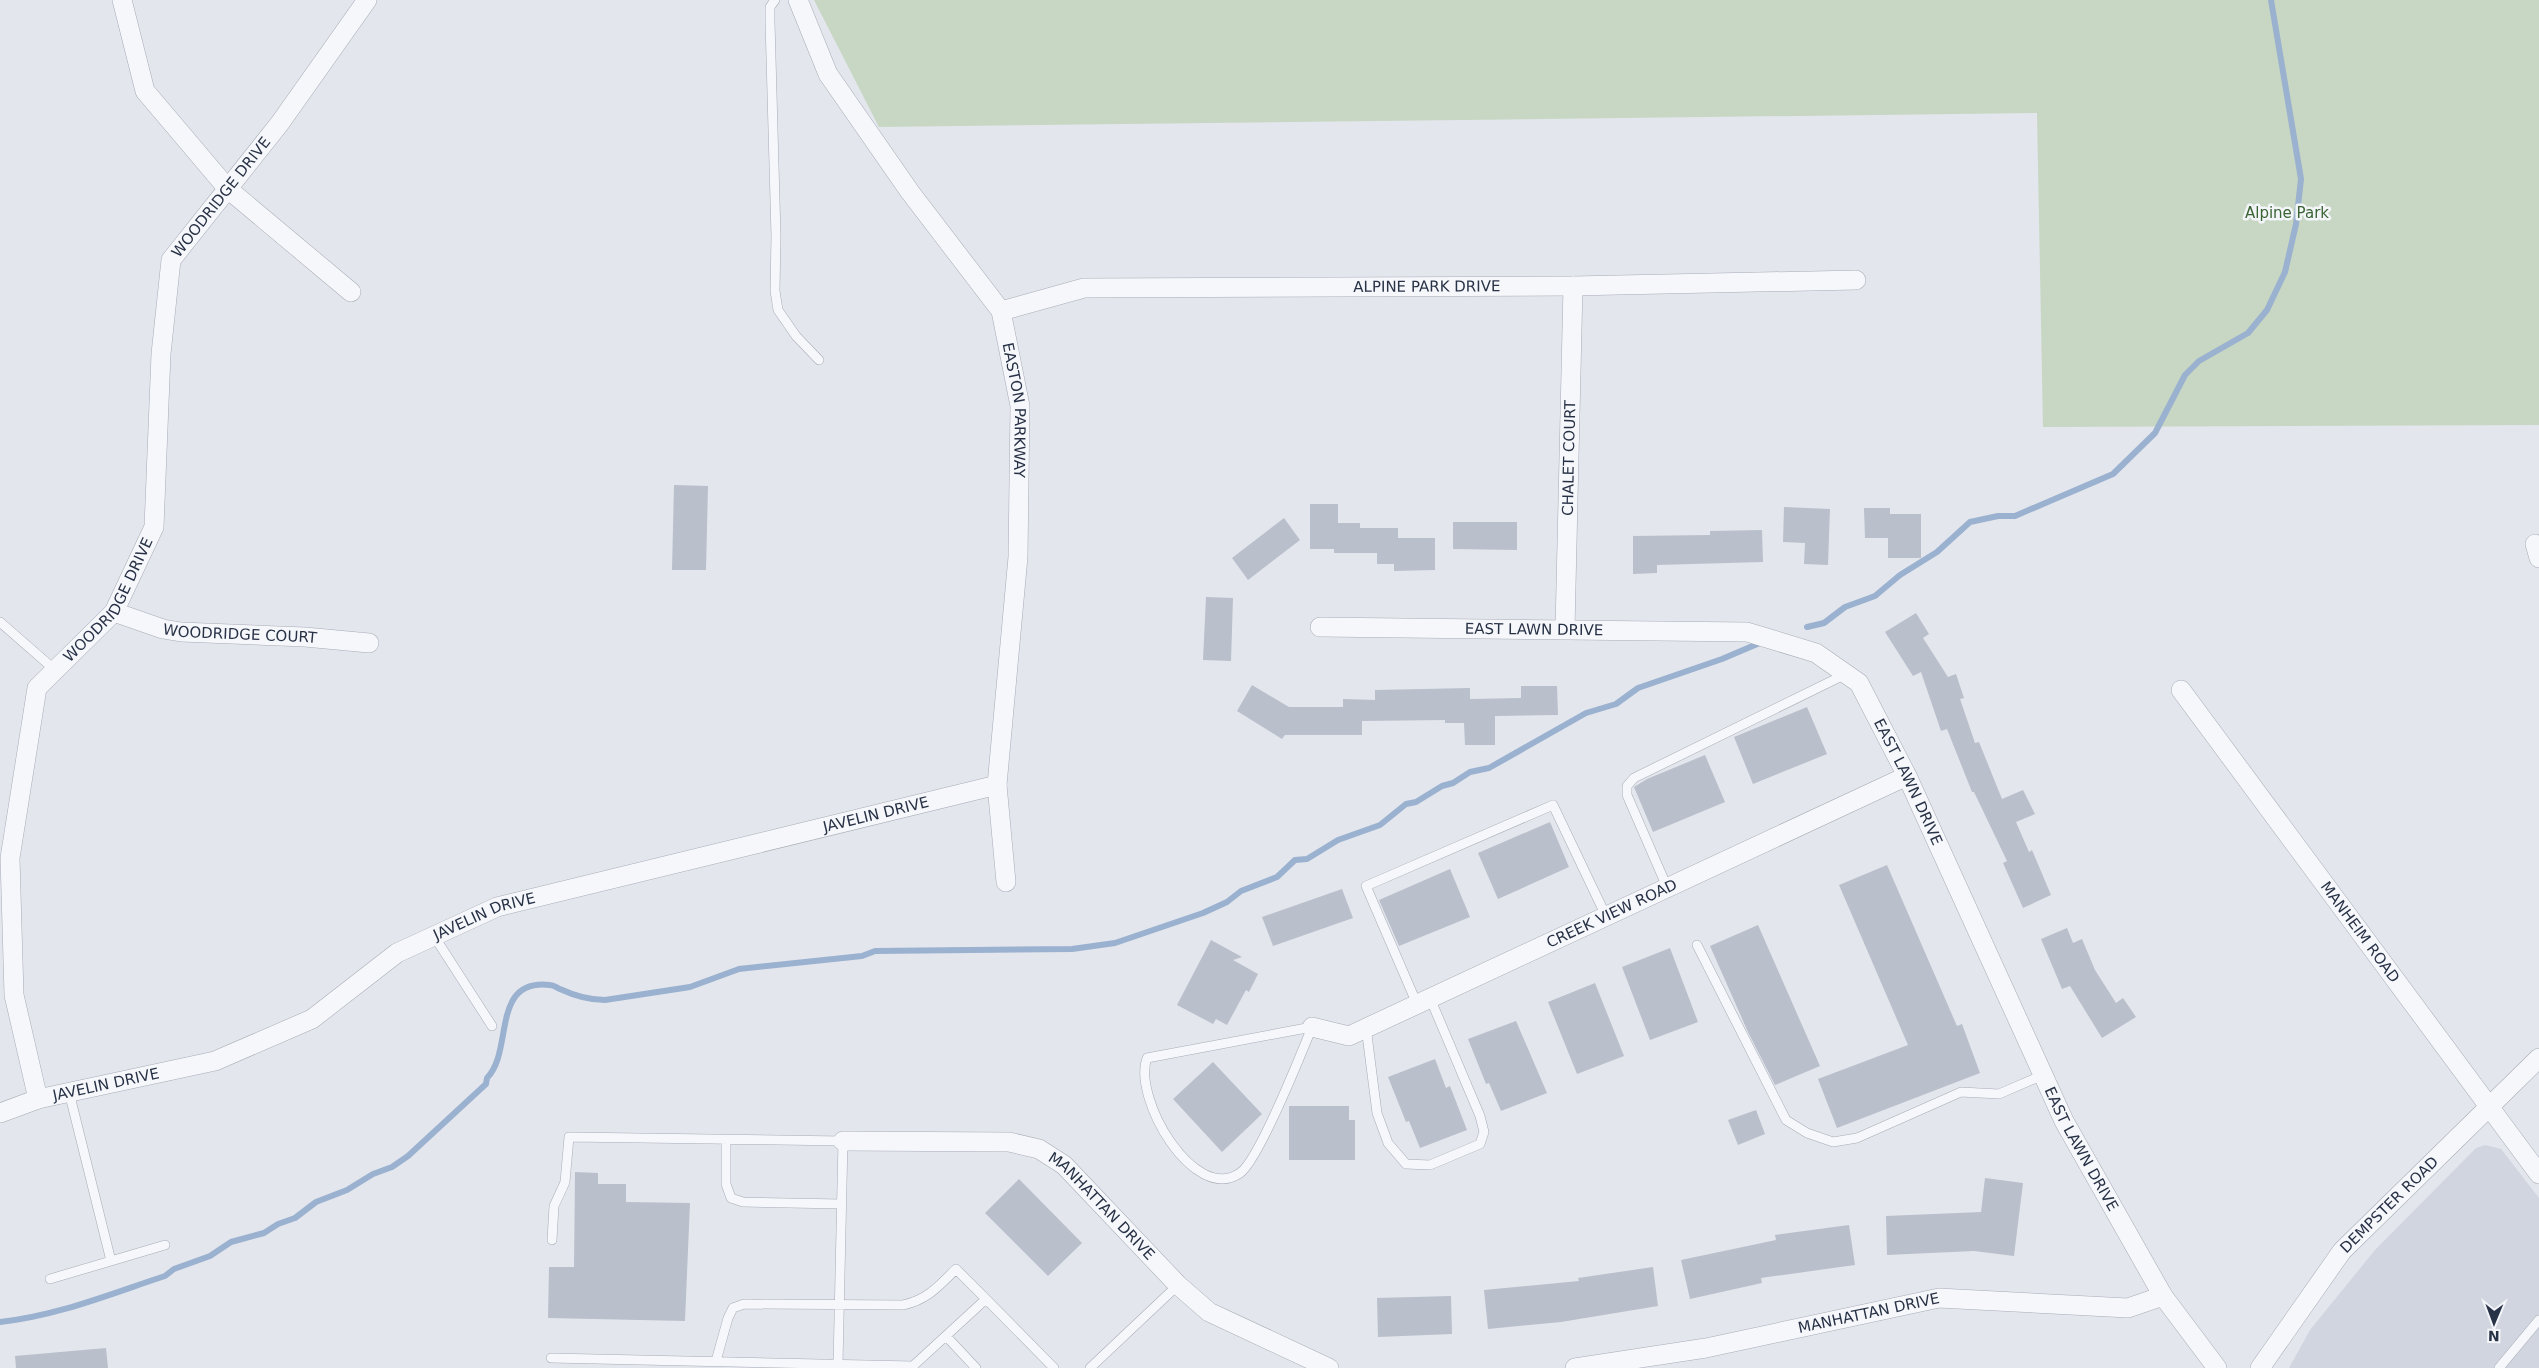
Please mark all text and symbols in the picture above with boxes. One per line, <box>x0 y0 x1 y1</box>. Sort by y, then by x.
street label: WOODRIDGE DRIVE <box>168 133 274 261</box>
park label: Alpine Park <box>2245 204 2329 222</box>
street label: ALPINE PARK DRIVE <box>1353 277 1501 296</box>
street label: EASTON PARKWAY <box>999 341 1029 479</box>
street label: CHALET COURT <box>1559 399 1579 516</box>
street label: WOODRIDGE DRIVE <box>60 535 157 666</box>
street label: WOODRIDGE COURT <box>162 620 318 647</box>
street label: EAST LAWN DRIVE <box>1465 620 1603 639</box>
street label: EAST LAWN DRIVE <box>1870 715 1946 848</box>
street label: JAVELIN DRIVE <box>820 793 931 836</box>
street label: CREEK VIEW ROAD <box>1544 875 1680 952</box>
street label: MANHEIM ROAD <box>2317 878 2403 986</box>
street label: JAVELIN DRIVE <box>430 889 537 944</box>
street label: JAVELIN DRIVE <box>50 1064 161 1105</box>
street label: EAST LAWN DRIVE <box>2041 1084 2122 1214</box>
street label: MANHATTAN DRIVE <box>1045 1148 1158 1264</box>
street label: DEMPSTER ROAD <box>2336 1153 2442 1257</box>
street label: MANHATTAN DRIVE <box>1796 1289 1941 1337</box>
north arrow <box>2469 1298 2519 1348</box>
text: N <box>2488 1328 2500 1344</box>

